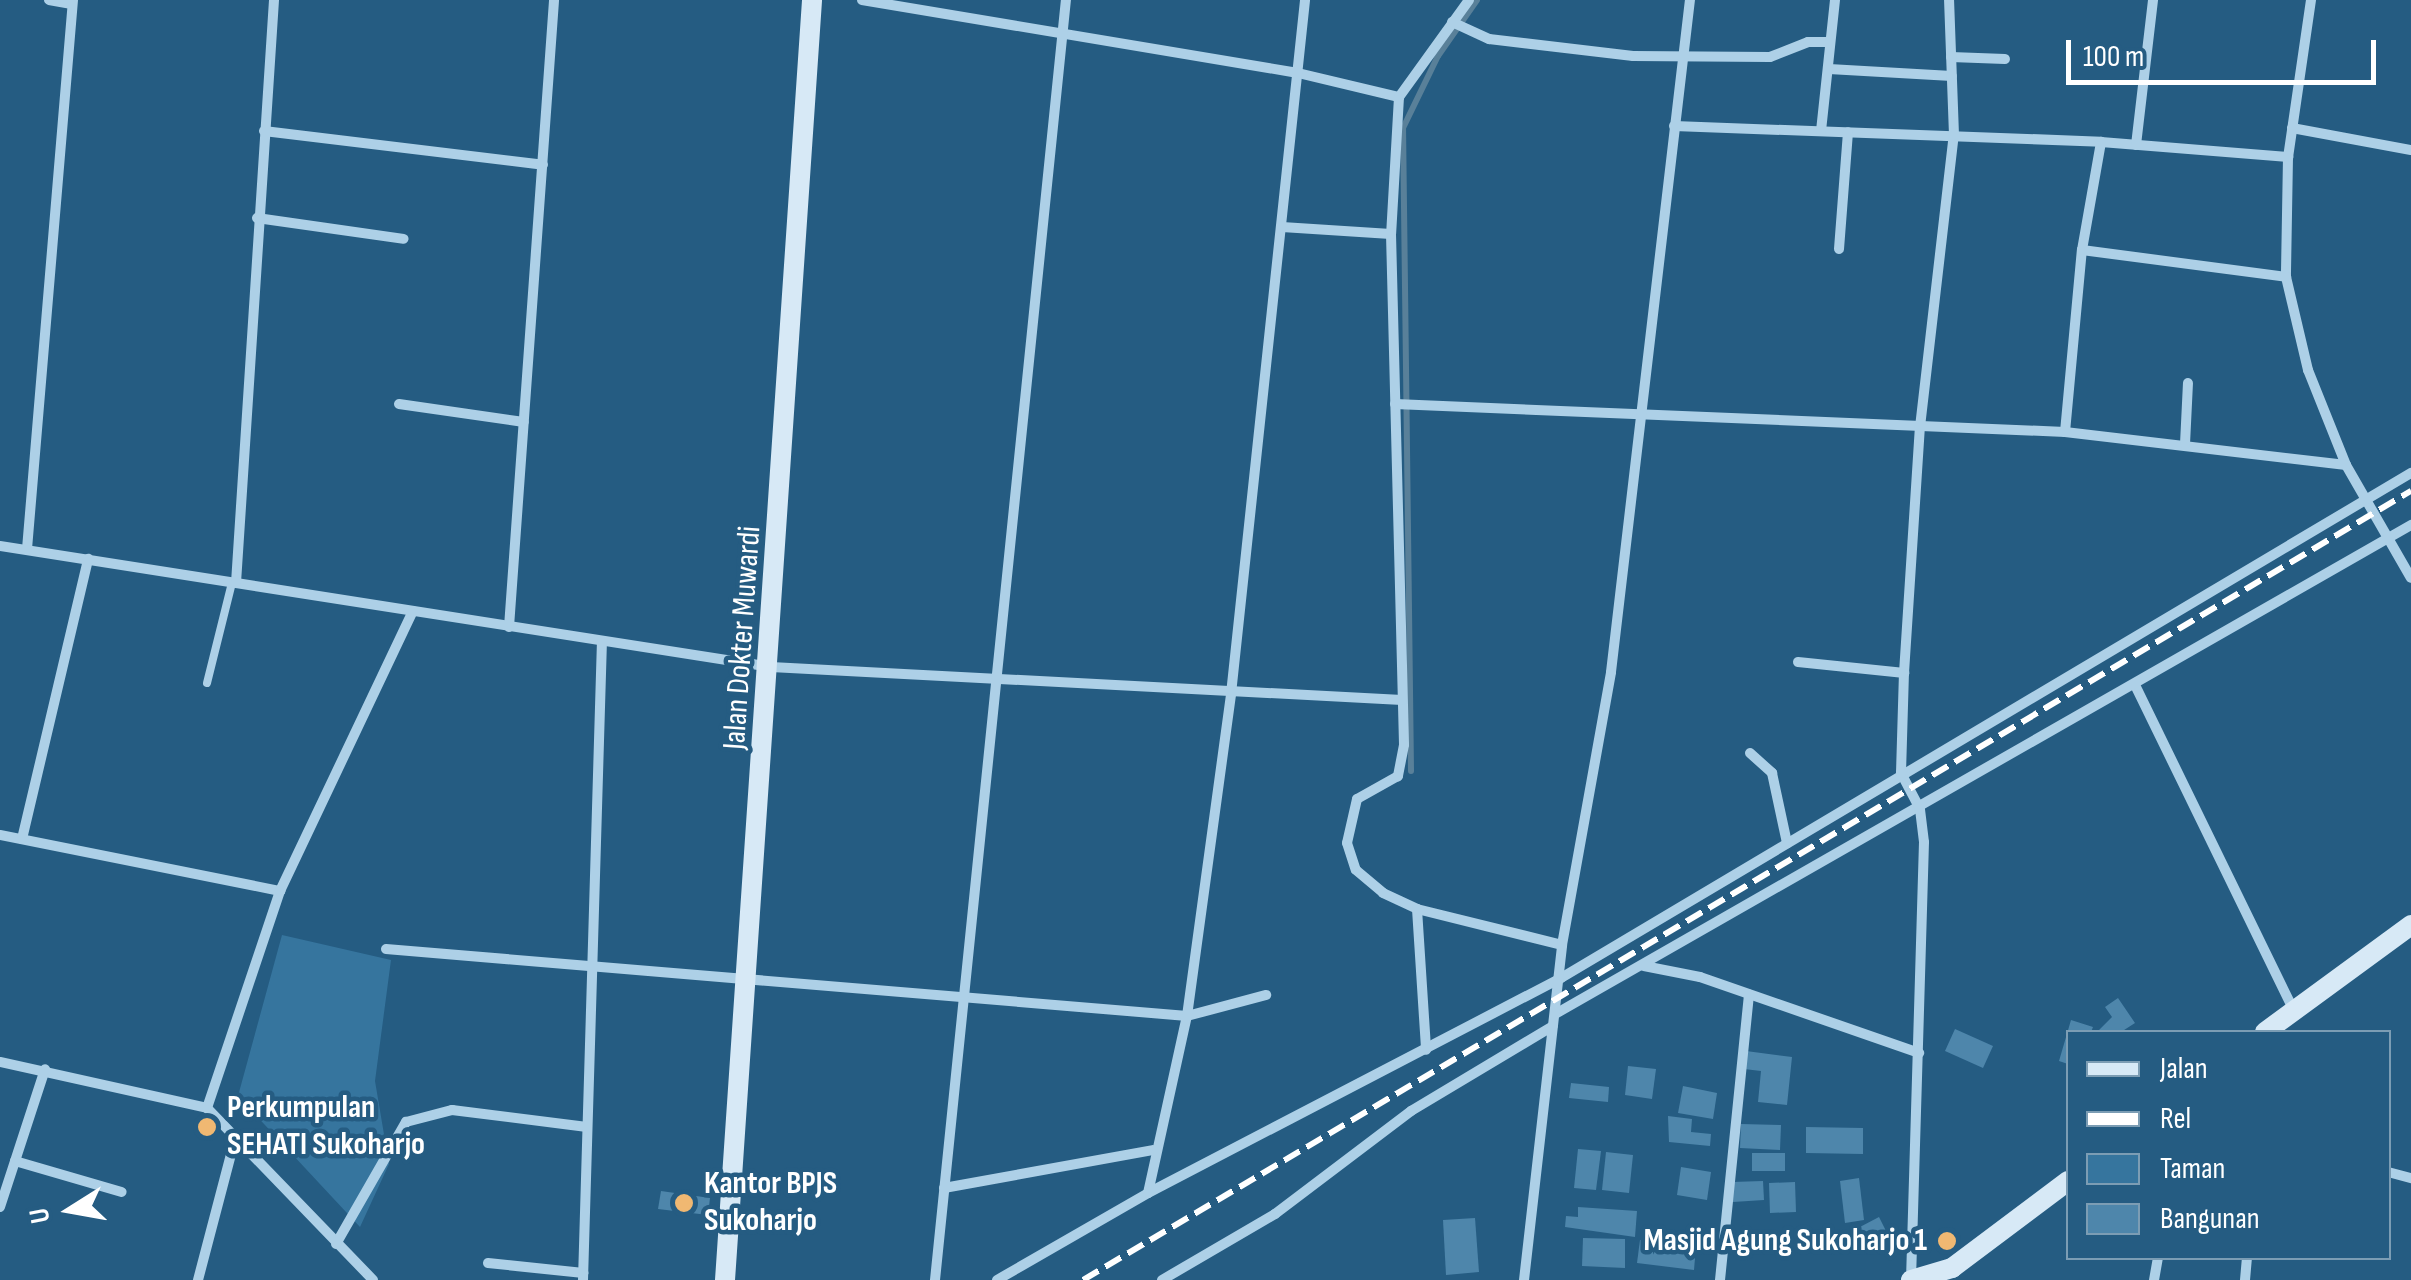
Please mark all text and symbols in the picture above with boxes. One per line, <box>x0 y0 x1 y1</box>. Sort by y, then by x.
scale bar <box>2071 20 2381 82</box>
text: 100 m <box>2083 39 2144 75</box>
street label: Jalan Dokter Muwardi <box>716 525 770 751</box>
legend <box>2066 1030 2391 1260</box>
text: Jalan <box>2160 1051 2208 1087</box>
place label: Perkumpulan SEHATI Sukoharjo <box>227 1090 425 1165</box>
text: Rel <box>2160 1101 2191 1137</box>
marker: Perkumpulan SEHATI Sukoharjo <box>196 1116 218 1138</box>
text: Taman <box>2160 1151 2225 1187</box>
north arrow <box>20 1160 120 1260</box>
place label: Kantor BPJS Sukoharjo <box>704 1166 837 1241</box>
marker: Kantor BPJS Sukoharjo <box>673 1192 695 1214</box>
text: Bangunan <box>2160 1201 2260 1237</box>
text: U <box>22 1206 58 1226</box>
place label: Masjid Agung Sukoharjo 1 <box>1644 1222 1927 1260</box>
marker: Masjid Agung Sukoharjo 1 <box>1936 1230 1958 1252</box>

